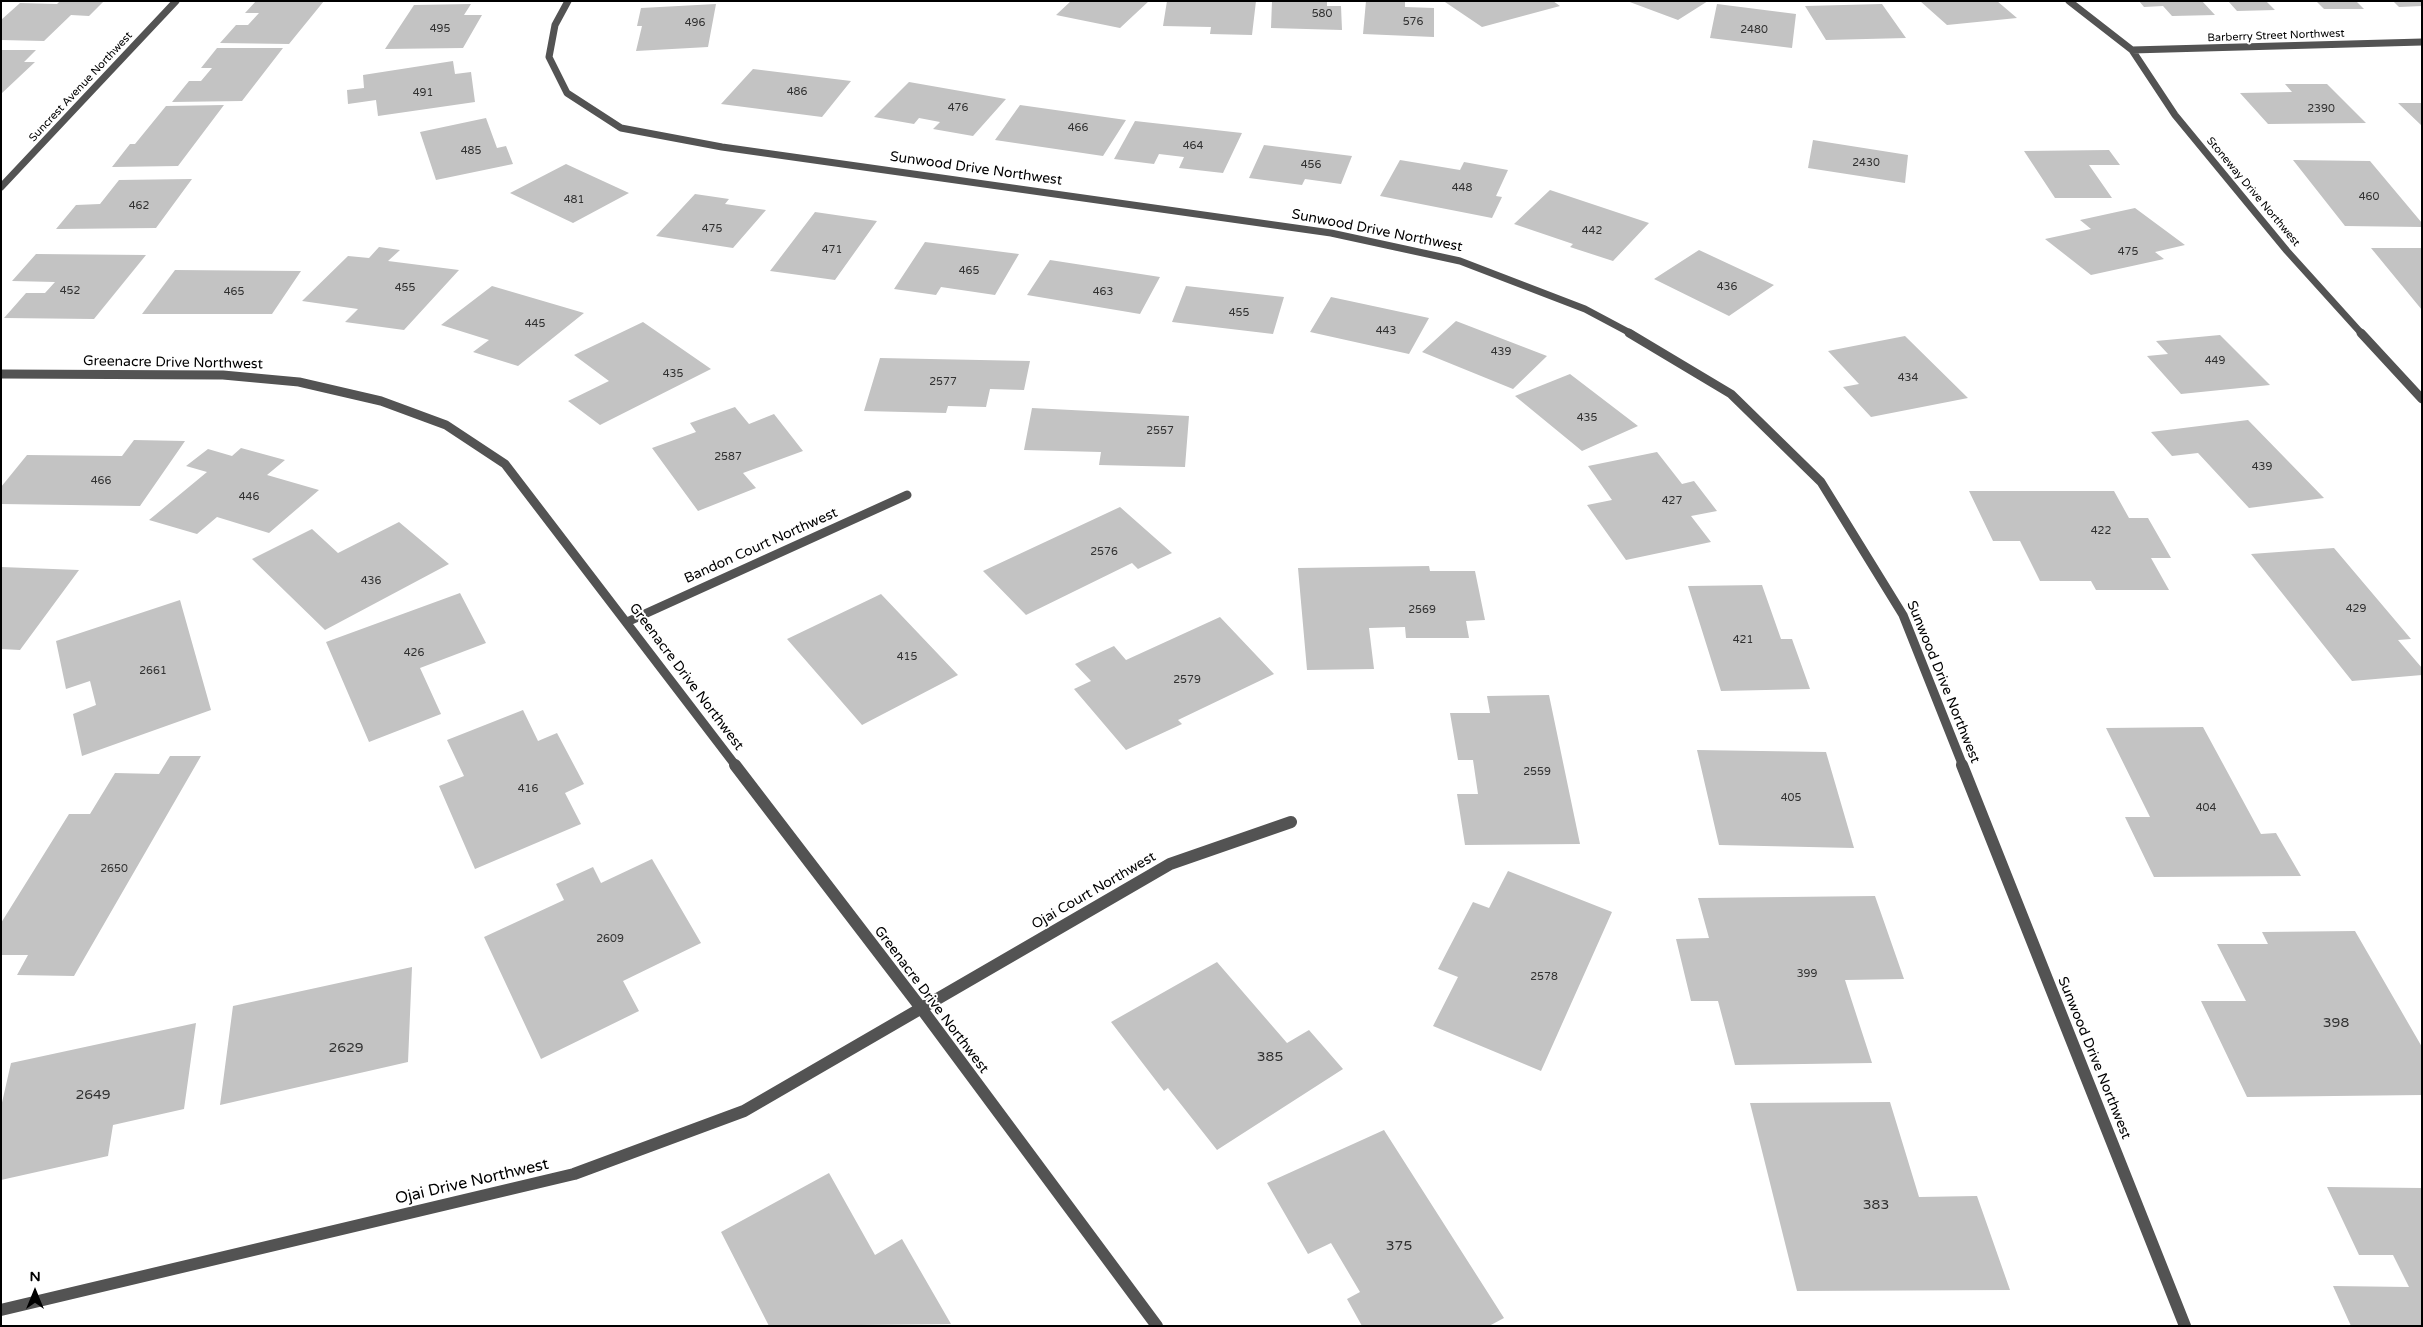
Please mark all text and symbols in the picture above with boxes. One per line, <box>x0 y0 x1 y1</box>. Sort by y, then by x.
house number: 580 <box>1312 7 1332 21</box>
house number: 576 <box>1403 15 1423 29</box>
house number: 496 <box>685 16 705 30</box>
house number: 495 <box>430 22 450 36</box>
house number: 2480 <box>1740 23 1768 37</box>
street label: Barberry Street Northwest <box>2207 27 2345 45</box>
street label: Suncrest Avenue Northwest <box>27 29 135 145</box>
house number: 486 <box>787 85 807 99</box>
house number: 491 <box>413 86 433 100</box>
house number: 476 <box>948 101 968 115</box>
house number: 2390 <box>2307 102 2335 116</box>
house number: 466 <box>1068 121 1088 135</box>
street label: Stoneway Drive Northwest <box>2203 135 2303 249</box>
house number: 464 <box>1183 139 1203 153</box>
house number: 485 <box>461 144 481 158</box>
street label: Sunwood Drive Northwest <box>889 149 1063 189</box>
house number: 2430 <box>1852 156 1880 170</box>
house number: 456 <box>1301 158 1321 172</box>
house number: 448 <box>1452 181 1472 195</box>
house number: 460 <box>2359 190 2379 204</box>
house number: 481 <box>564 193 584 207</box>
house number: 462 <box>129 199 149 213</box>
street label: Sunwood Drive Northwest <box>1290 206 1464 256</box>
house number: 475 <box>702 222 722 236</box>
house number: 442 <box>1582 224 1602 238</box>
house number: 471 <box>822 243 842 257</box>
house number: 475 <box>2118 245 2138 259</box>
house number: 465 <box>959 264 979 278</box>
house number: 436 <box>1717 280 1737 294</box>
house number: 455 <box>395 281 415 295</box>
house number: 452 <box>60 284 80 298</box>
house number: 465 <box>224 285 244 299</box>
house number: 463 <box>1093 285 1113 299</box>
house number: 455 <box>1229 306 1249 320</box>
house number: 445 <box>525 317 545 331</box>
house number: 443 <box>1376 324 1396 338</box>
house number: 439 <box>1491 345 1511 359</box>
street label: Greenacre Drive Northwest <box>83 353 263 373</box>
house number: 449 <box>2205 354 2225 368</box>
house number: 435 <box>663 367 683 381</box>
house number: 434 <box>1898 371 1918 385</box>
house number: 2577 <box>929 375 957 389</box>
house number: 435 <box>1577 411 1597 425</box>
house number: 2557 <box>1146 424 1174 438</box>
house number: 2587 <box>714 450 742 464</box>
house number: 439 <box>2252 460 2272 474</box>
house number: 466 <box>91 474 111 488</box>
house number: 446 <box>239 490 259 504</box>
house number: 427 <box>1662 494 1682 508</box>
street label: Bandon Court Northwest <box>682 505 840 587</box>
house number: 422 <box>2091 524 2111 538</box>
house number: 2576 <box>1090 545 1118 559</box>
house number: 436 <box>361 574 381 588</box>
street label: Sunwood Drive Northwest <box>1903 598 1983 766</box>
street label: Greenacre Drive Northwest <box>625 600 747 754</box>
house number: 429 <box>2346 602 2366 616</box>
house number: 2569 <box>1408 603 1436 617</box>
house number: 421 <box>1733 633 1753 647</box>
house number: 426 <box>404 646 424 660</box>
house number: 415 <box>897 650 917 664</box>
house number: 2661 <box>139 664 167 678</box>
house number: 2579 <box>1173 673 1201 687</box>
house number: 2559 <box>1523 765 1551 779</box>
house number: 416 <box>518 782 538 796</box>
house number: 405 <box>1781 791 1801 805</box>
house number: 404 <box>2196 801 2216 815</box>
street label: Ojai Court Northwest <box>1029 849 1159 933</box>
house number: 2650 <box>100 862 128 876</box>
street label: Greenacre Drive Northwest <box>870 923 992 1077</box>
house number: 2609 <box>596 932 624 946</box>
house number: 399 <box>1797 967 1817 981</box>
house number: 2578 <box>1530 970 1558 984</box>
street label: Sunwood Drive Northwest <box>2054 974 2134 1142</box>
house number: 398 <box>2323 1015 2349 1031</box>
house number: 2629 <box>328 1040 364 1056</box>
house number: 385 <box>1257 1049 1283 1065</box>
house number: 2649 <box>75 1087 111 1103</box>
street label: Ojai Drive Northwest <box>393 1155 551 1209</box>
house number: 383 <box>1863 1197 1889 1213</box>
house number: 375 <box>1386 1238 1412 1254</box>
north arrow <box>10 1267 60 1317</box>
text: N <box>29 1268 41 1285</box>

